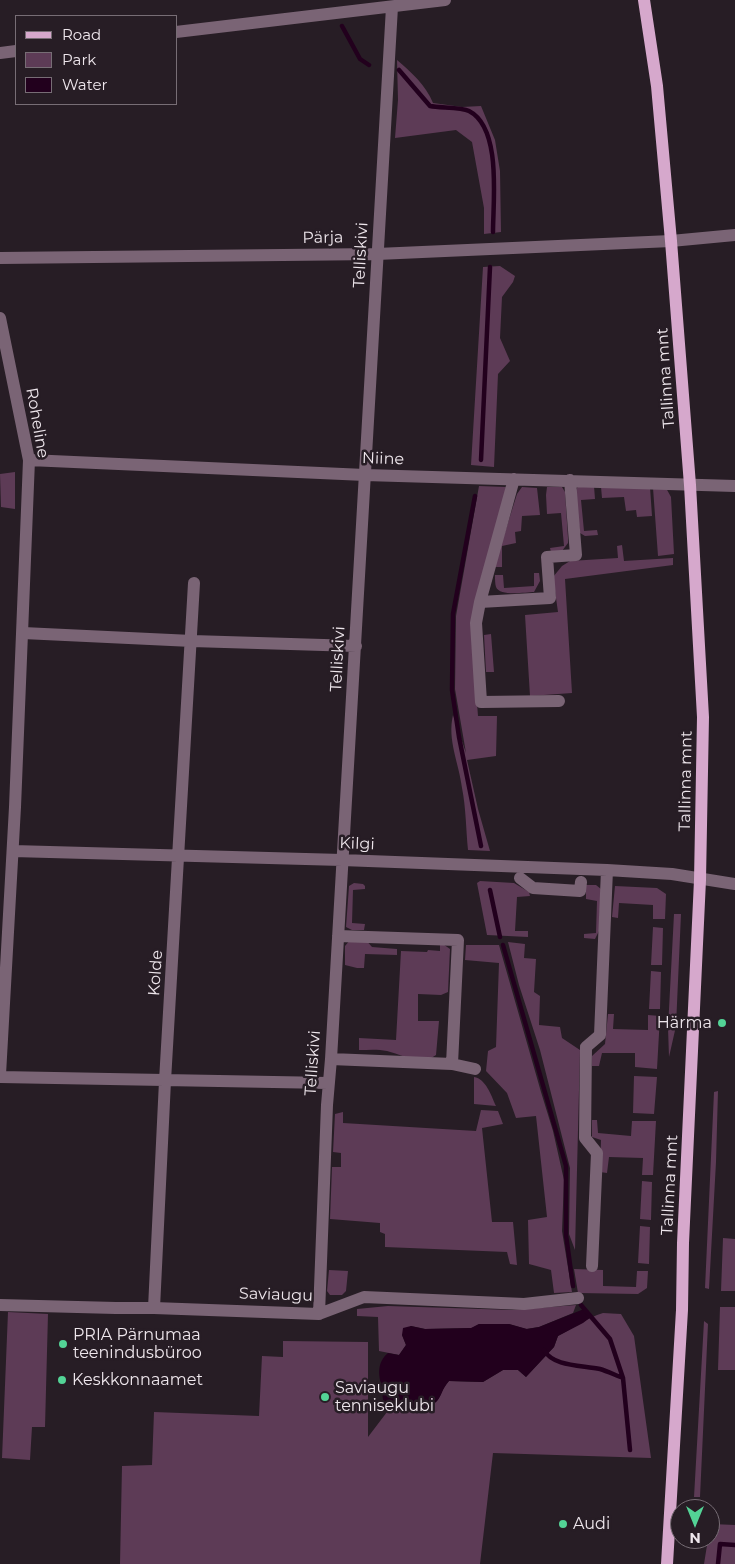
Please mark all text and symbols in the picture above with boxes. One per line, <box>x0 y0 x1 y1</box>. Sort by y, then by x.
legend <box>15 15 178 105</box>
text: Road <box>62 25 101 44</box>
text: Park <box>62 50 96 69</box>
text: Water <box>62 75 108 94</box>
street label: Telliskivi <box>350 222 372 288</box>
street label: Pärja <box>302 228 344 248</box>
street label: Tallinna mnt <box>653 327 679 429</box>
street label: Roheline <box>21 386 53 460</box>
street label: Niine <box>362 449 404 469</box>
street label: Telliskivi <box>327 626 349 692</box>
street label: Tallinna mnt <box>676 731 696 831</box>
street label: Kilgi <box>339 834 375 854</box>
street label: Kolde <box>145 949 167 997</box>
place label: Härma <box>657 1013 712 1033</box>
marker: Härma <box>716 1017 728 1029</box>
street label: Telliskivi <box>301 1030 325 1096</box>
street label: Tallinna mnt <box>658 1134 682 1236</box>
street label: Saviaugu <box>239 1284 313 1306</box>
place label: PRIA Pärnumaa teenindusbüroo <box>73 1325 202 1363</box>
marker: PRIA Pärnumaa teenindusbüroo <box>57 1338 69 1350</box>
place label: Keskkonnaamet <box>72 1370 203 1390</box>
marker: Keskkonnaamet <box>56 1374 68 1386</box>
place label: Saviaugu tenniseklubi <box>335 1378 434 1416</box>
marker: Saviaugu tenniseklubi <box>319 1391 331 1403</box>
north arrow <box>670 1499 720 1549</box>
place label: Audi <box>573 1514 610 1534</box>
marker: Audi <box>557 1518 569 1530</box>
text: N <box>689 1529 701 1547</box>

